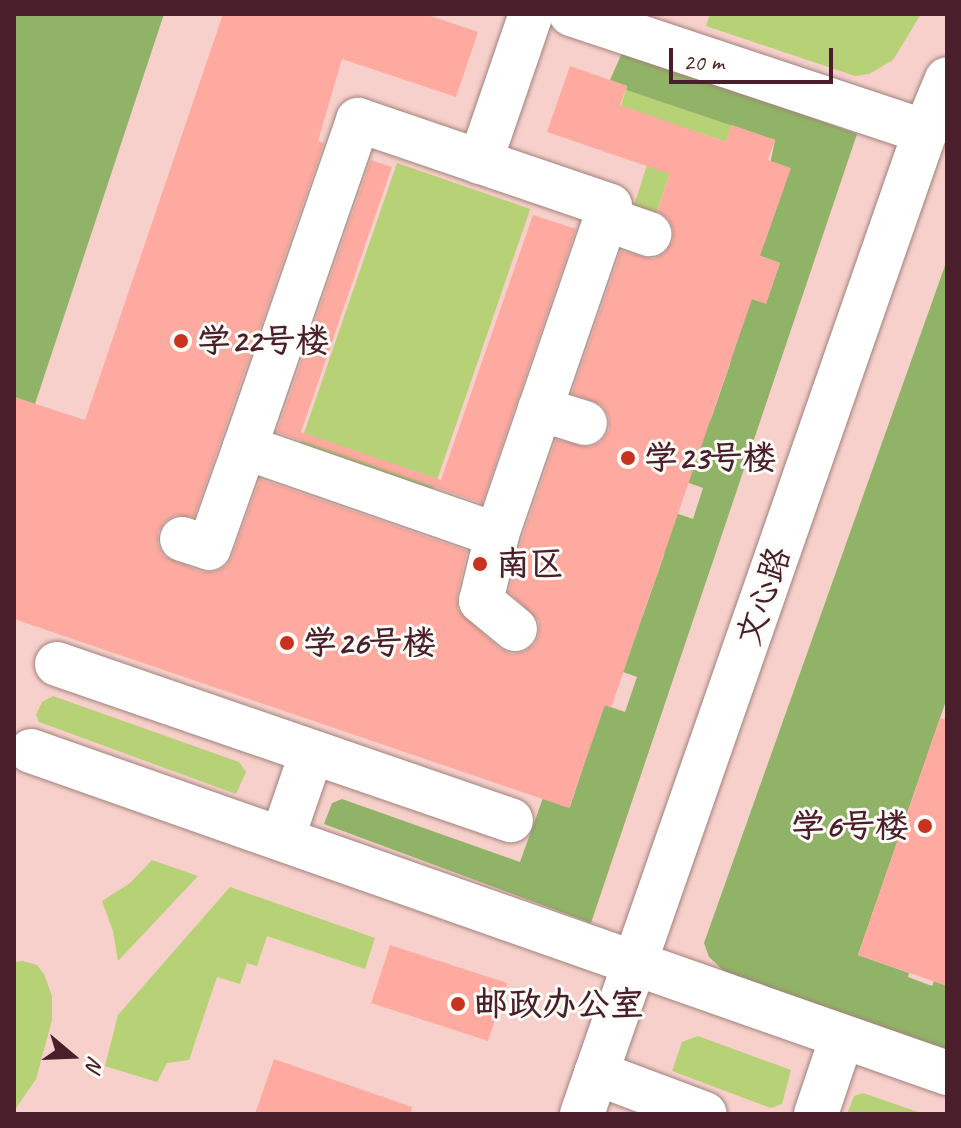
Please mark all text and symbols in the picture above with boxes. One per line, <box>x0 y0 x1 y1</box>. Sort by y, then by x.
scale bar <box>673 32 837 82</box>
text: 20 m <box>683 47 724 77</box>
place label: 学22号楼 <box>197 321 330 361</box>
marker: 学22号楼 <box>172 332 190 350</box>
place label: 学23号楼 <box>644 438 777 478</box>
marker: 学23号楼 <box>619 449 637 467</box>
street label: 文心路 <box>727 541 799 651</box>
place label: 南区 <box>496 544 564 584</box>
marker: 南区 <box>471 555 489 573</box>
place label: 学26号楼 <box>303 623 436 663</box>
marker: 学26号楼 <box>278 634 296 652</box>
place label: 学6号楼 <box>791 806 909 846</box>
marker: 学6号楼 <box>916 817 934 835</box>
place label: 邮政办公室 <box>474 984 644 1024</box>
marker: 邮政办公室 <box>449 995 467 1013</box>
north arrow <box>32 1016 112 1096</box>
text: N <box>79 1053 110 1075</box>

